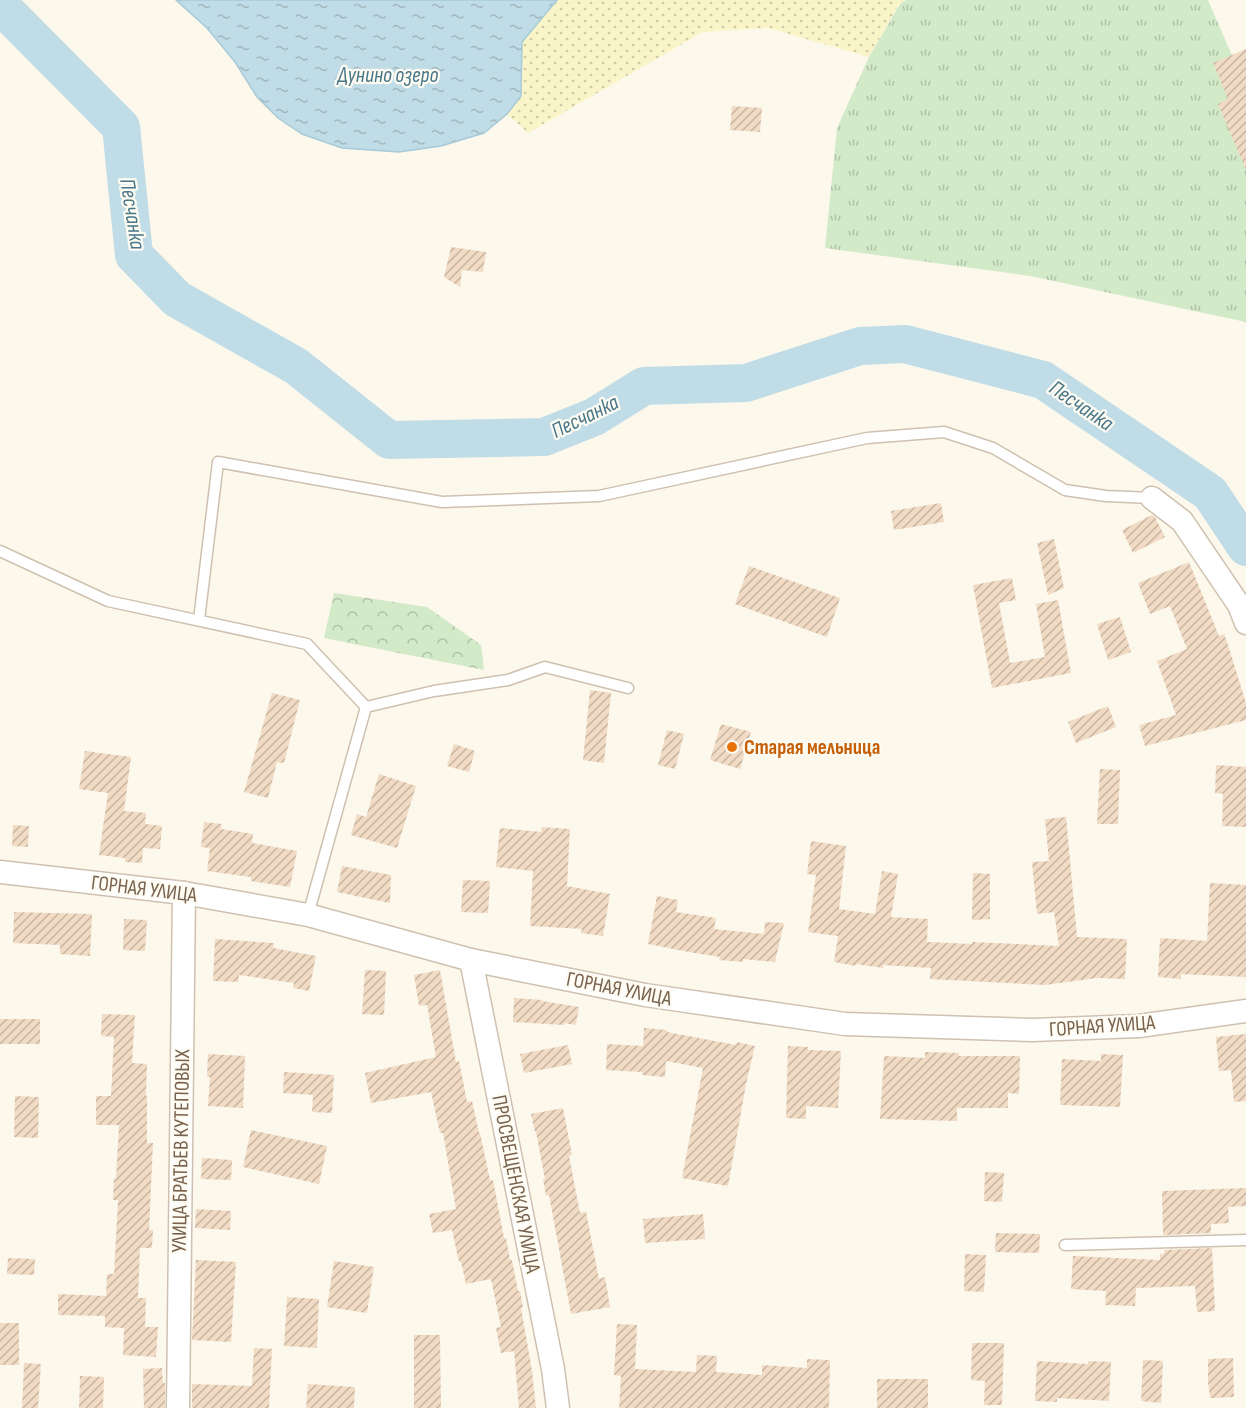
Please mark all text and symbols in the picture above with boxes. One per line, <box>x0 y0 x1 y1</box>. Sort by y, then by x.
water label: Дунино озеро <box>337 62 438 89</box>
water label: Песчанка <box>113 177 151 252</box>
water label: Песчанка <box>1044 375 1118 437</box>
water label: Песчанка <box>547 389 623 445</box>
place label: Старая мельница <box>744 735 880 760</box>
marker: Старая мельница <box>725 740 739 754</box>
street label: ГОРНАЯ УЛИЦА <box>90 870 199 908</box>
street label: ГОРНАЯ УЛИЦА <box>564 967 675 1012</box>
street label: ГОРНАЯ УЛИЦА <box>1048 1010 1157 1042</box>
street label: УЛИЦА БРАТЬЕВ КУТЕПОВЫХ <box>167 1049 195 1253</box>
street label: ПРОСВЕЩЕНСКАЯ УЛИЦА <box>486 1093 546 1276</box>

